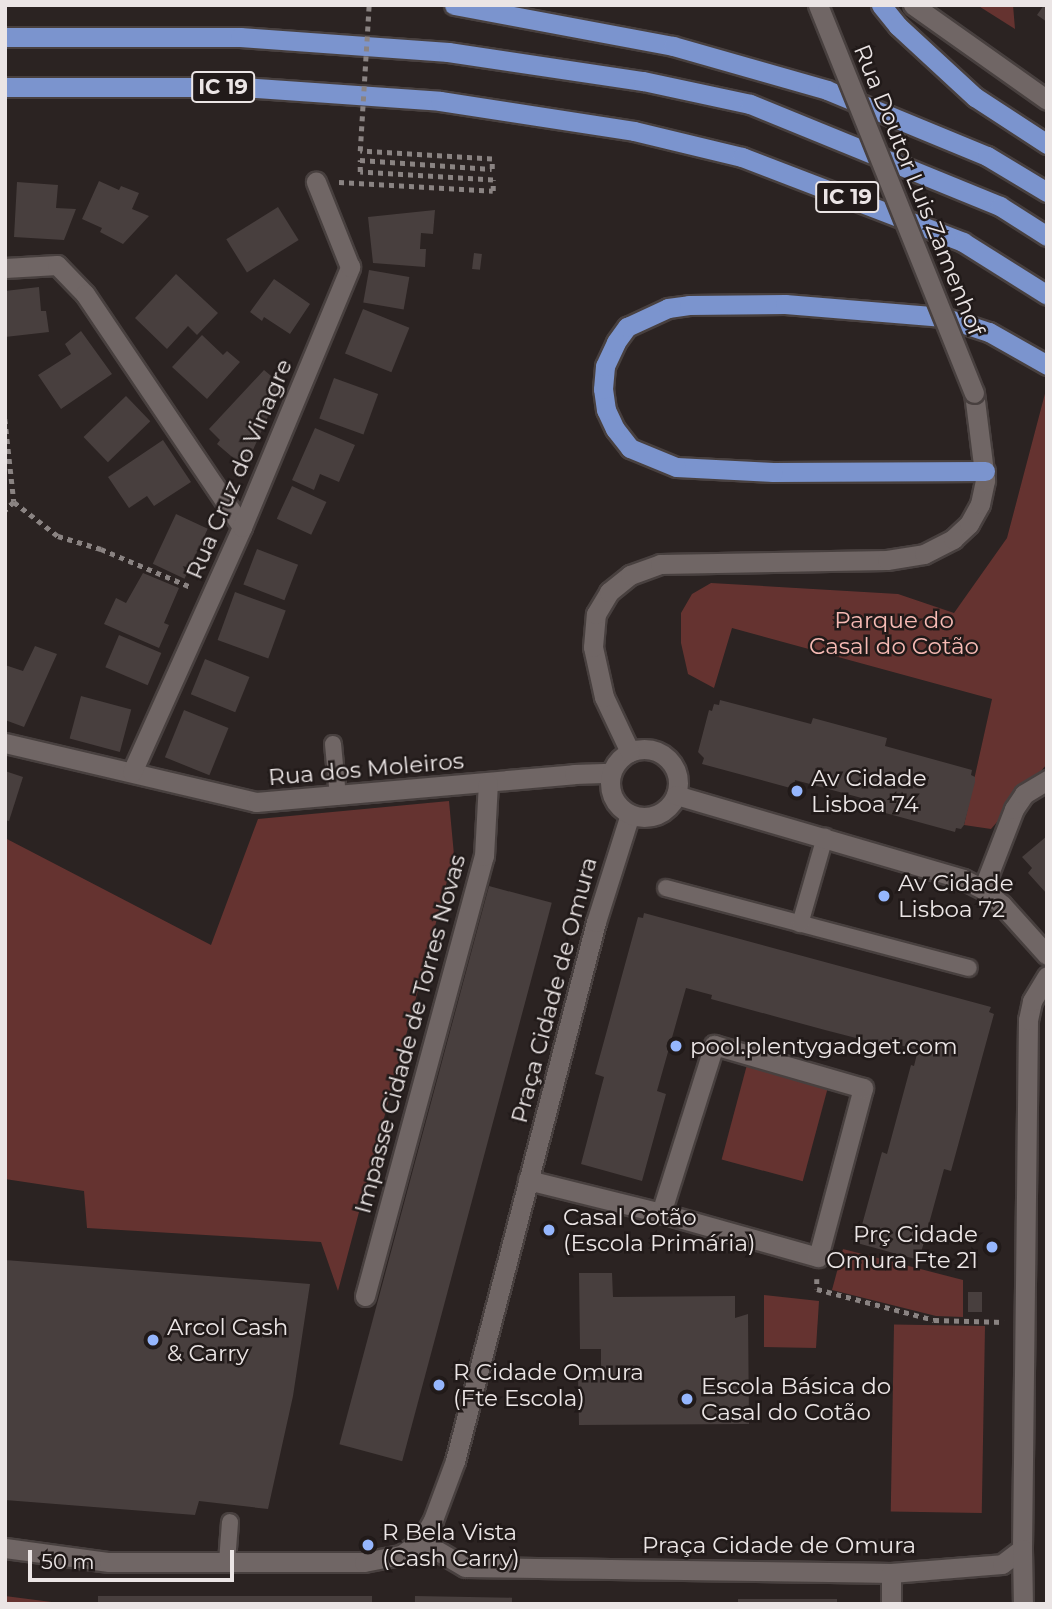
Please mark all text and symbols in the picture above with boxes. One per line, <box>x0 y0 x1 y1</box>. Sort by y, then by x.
street label: Rua Doutor Luis Zamenhof <box>848 40 990 340</box>
road number: IC 19 <box>190 70 256 104</box>
road number: IC 19 <box>814 180 880 214</box>
street label: Rua Cruz do Vinagre <box>180 355 298 583</box>
park label: Parque do Casal do Cotão <box>809 606 979 660</box>
street label: Rua dos Moleiros <box>267 747 465 791</box>
place label: Av Cidade Lisboa 74 <box>811 764 927 818</box>
marker: Av Cidade Lisboa 74 <box>789 783 805 799</box>
street label: Impasse Cidade de Torres Novas <box>349 851 471 1217</box>
street label: Praça Cidade de Omura <box>505 854 603 1126</box>
place label: Av Cidade Lisboa 72 <box>898 869 1014 923</box>
marker: Av Cidade Lisboa 72 <box>876 888 892 904</box>
place label: pool.plentygadget.com <box>690 1032 958 1060</box>
marker: pool.plentygadget.com <box>668 1038 684 1054</box>
place label: Casal Cotão (Escola Primária) <box>563 1203 756 1257</box>
place label: Prç Cidade Omura Fte 21 <box>826 1220 978 1274</box>
marker: Casal Cotão (Escola Primária) <box>541 1222 557 1238</box>
marker: Prç Cidade Omura Fte 21 <box>984 1239 1000 1255</box>
place label: Arcol Cash & Carry <box>167 1313 288 1367</box>
marker: Arcol Cash & Carry <box>145 1332 161 1348</box>
place label: R Cidade Omura (Fte Escola) <box>453 1358 644 1412</box>
place label: Escola Básica do Casal do Cotão <box>701 1372 891 1426</box>
marker: R Cidade Omura (Fte Escola) <box>431 1377 447 1393</box>
marker: Escola Básica do Casal do Cotão <box>679 1391 695 1407</box>
place label: R Bela Vista (Cash Carry) <box>382 1518 520 1572</box>
street label: Praça Cidade de Omura <box>642 1531 916 1559</box>
scale bar <box>32 1536 238 1580</box>
marker: R Bela Vista (Cash Carry) <box>360 1537 376 1553</box>
text: 50 m <box>41 1549 95 1574</box>

